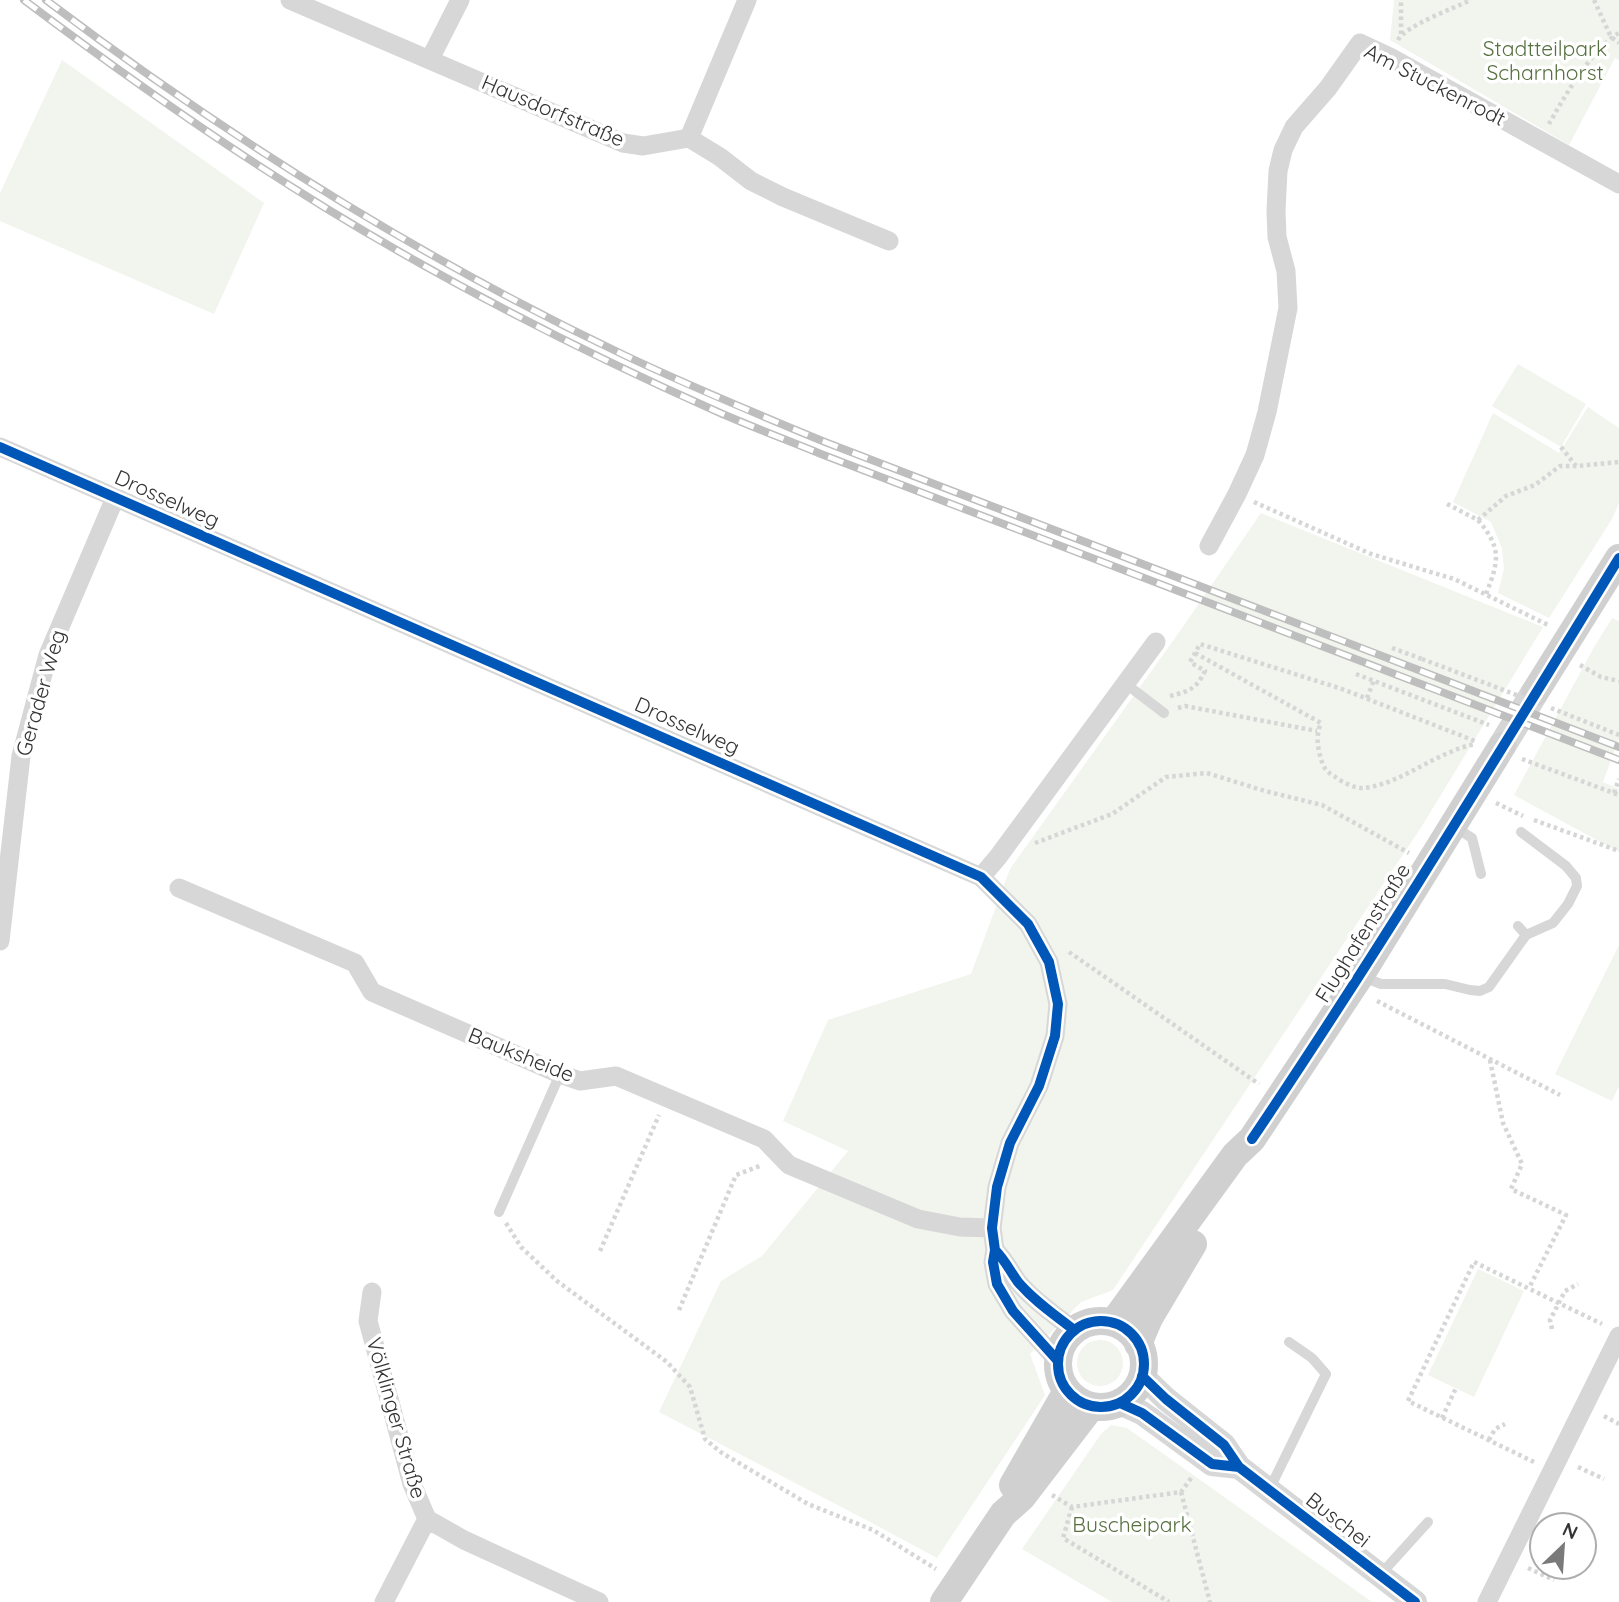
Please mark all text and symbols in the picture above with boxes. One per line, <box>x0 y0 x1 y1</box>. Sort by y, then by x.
park label: Stadtteilpark Scharnhorst <box>1483 35 1607 85</box>
street label: Am Stuckenrodt <box>1360 37 1510 131</box>
street label: Hausdorfstraße <box>478 68 629 152</box>
street label: Drosselweg <box>111 463 224 533</box>
street label: Gerader Weg <box>10 627 70 759</box>
street label: Drosselweg <box>631 690 744 760</box>
street label: Flughafenstraße <box>1309 858 1415 1007</box>
street label: Bauksheide <box>465 1021 578 1087</box>
street label: Völklinger Straße <box>362 1334 432 1501</box>
street label: Buschei <box>1301 1486 1376 1552</box>
park label: Buscheipark <box>1072 1511 1192 1537</box>
north arrow <box>1528 1511 1598 1581</box>
text: N <box>1559 1517 1582 1544</box>

